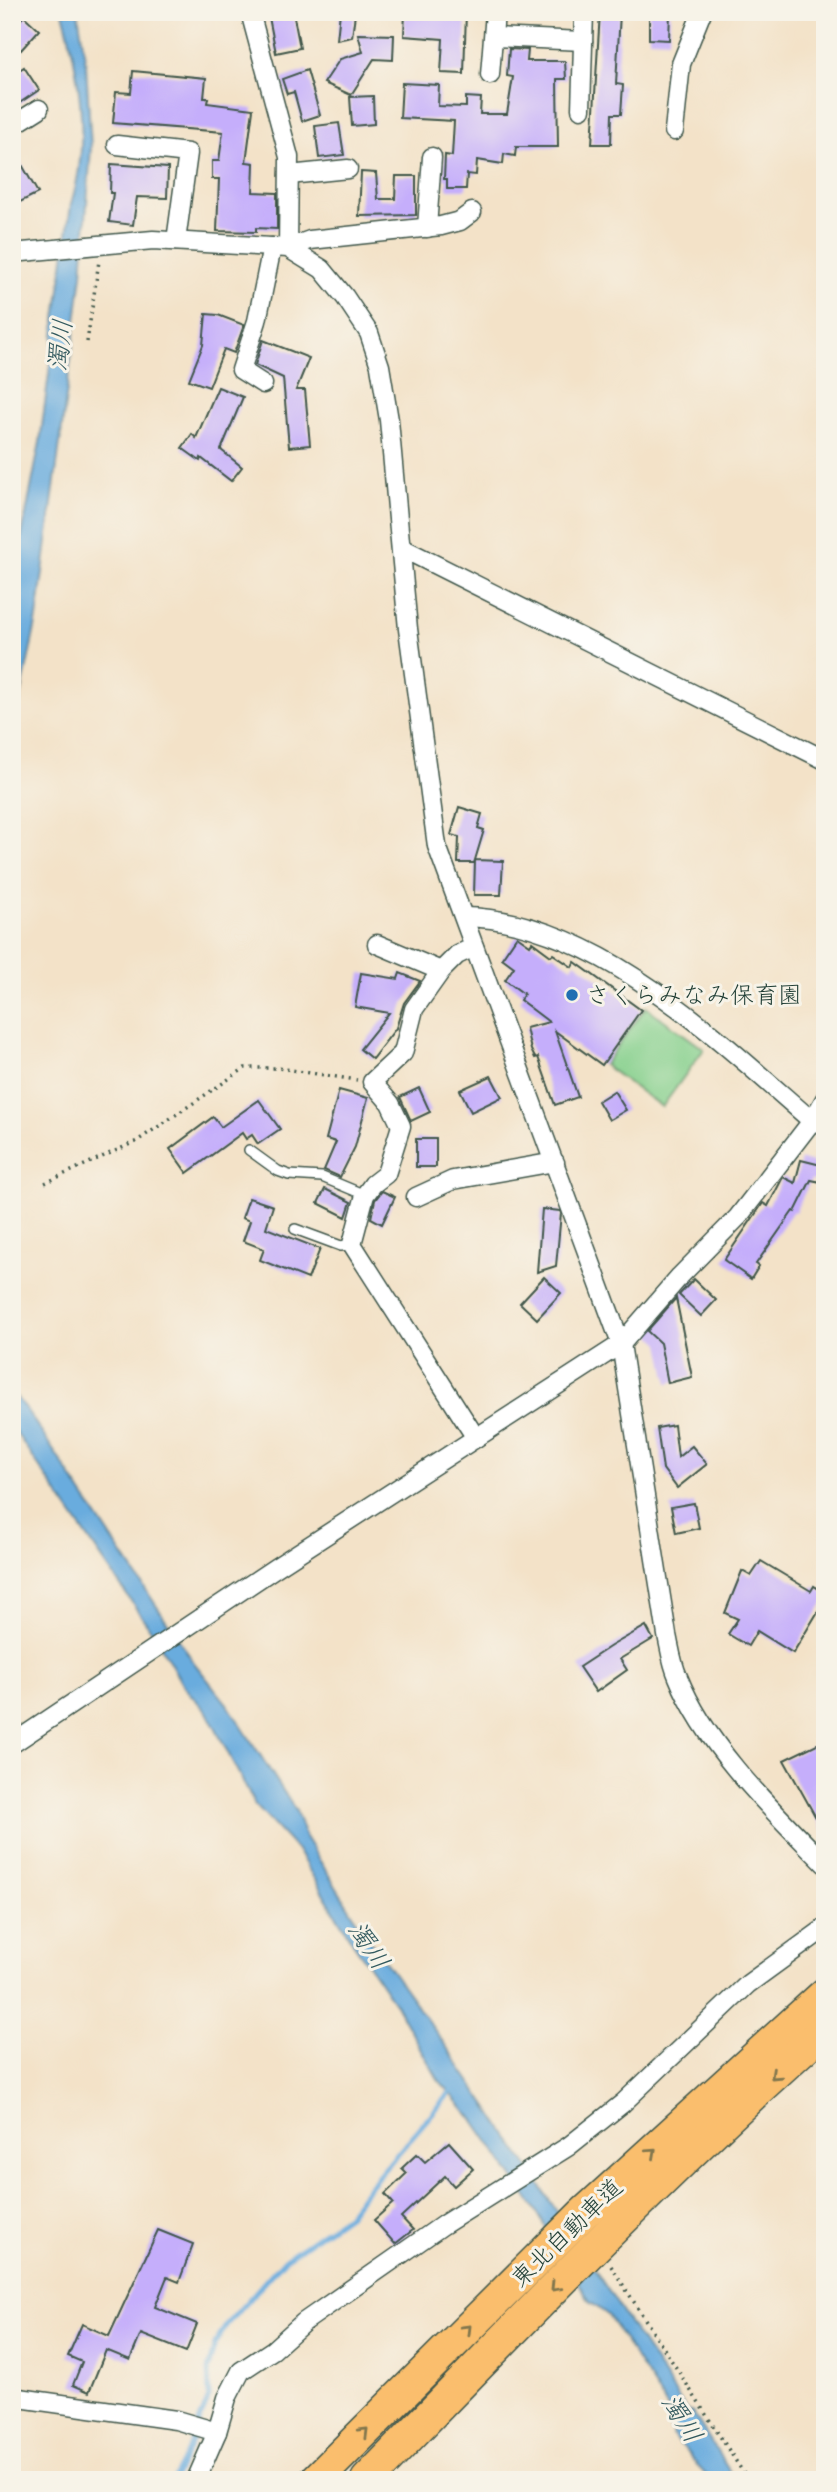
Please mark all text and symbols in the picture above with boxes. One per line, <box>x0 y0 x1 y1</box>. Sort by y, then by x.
water label: 濁川 <box>42 317 80 373</box>
place label: さくらみなみ保育園 <box>586 981 802 1010</box>
marker: さくらみなみ保育園 <box>564 987 580 1003</box>
water label: 濁川 <box>341 1916 395 1976</box>
one-way arrow <box>770 2067 783 2079</box>
one-way arrow <box>644 2148 657 2160</box>
street label: 東北自動車道 <box>505 2173 629 2293</box>
one-way arrow <box>551 2279 564 2292</box>
one-way arrow <box>459 2325 472 2338</box>
water label: 濁川 <box>654 2389 708 2449</box>
one-way arrow <box>356 2427 369 2440</box>

